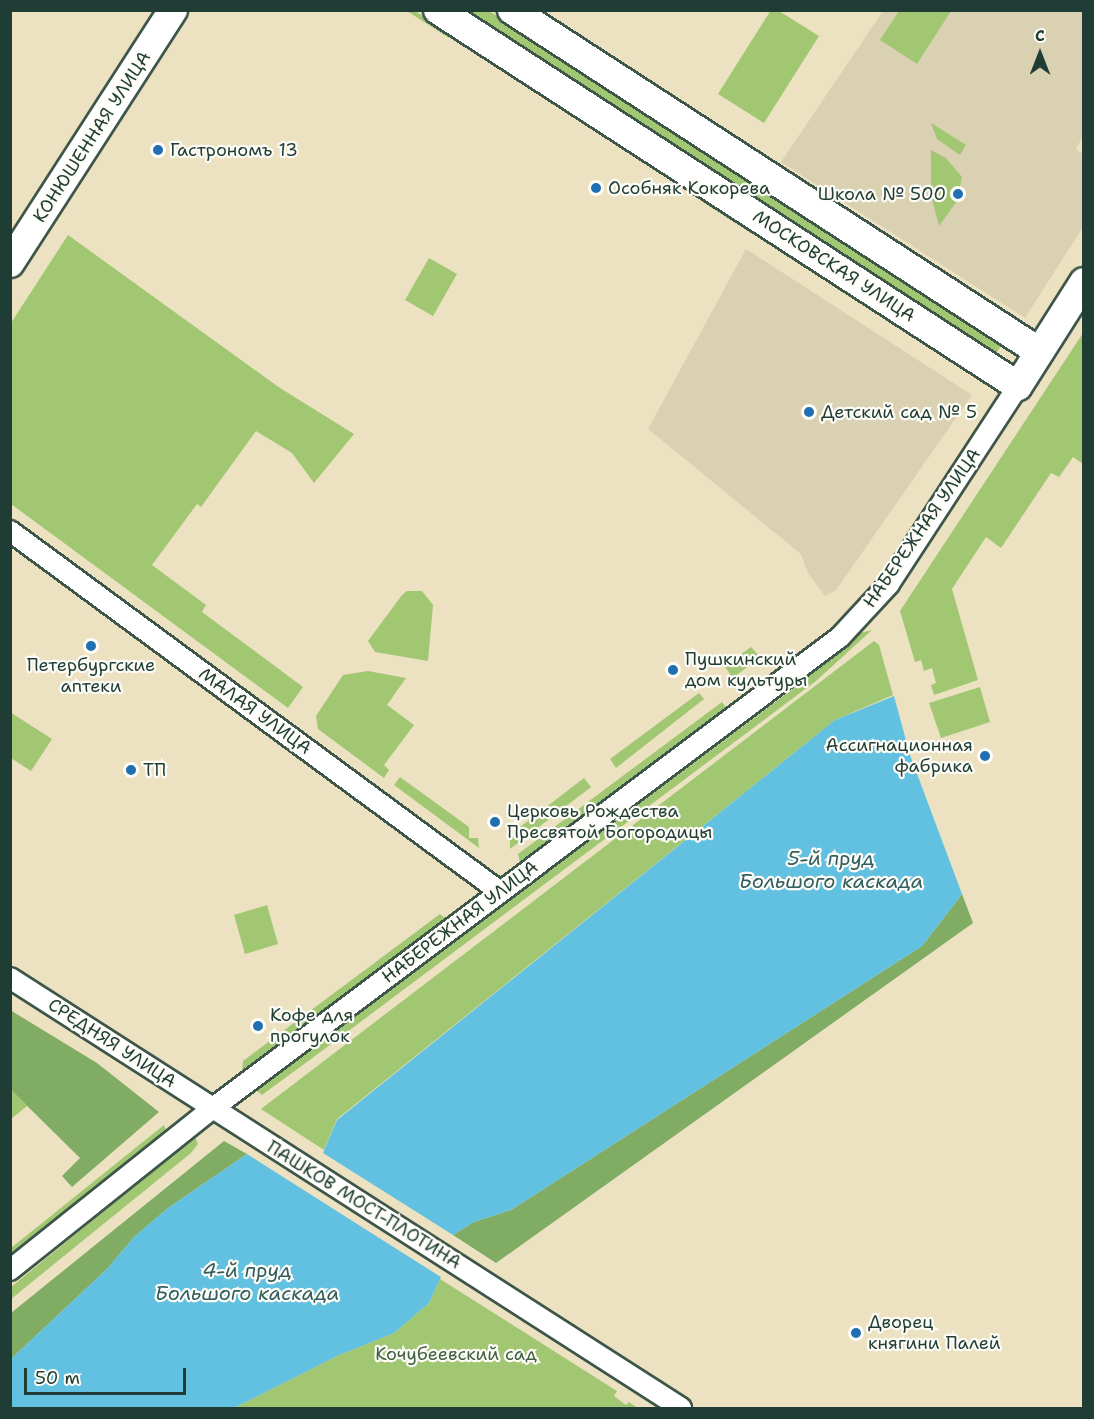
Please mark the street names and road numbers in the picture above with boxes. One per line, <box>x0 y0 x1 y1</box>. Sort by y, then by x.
street label: КОНЮШЕННАЯ УЛИЦА <box>29 47 155 227</box>
street label: МОСКОВСКАЯ УЛИЦА <box>749 205 919 327</box>
street label: НАБЕРЕЖНАЯ УЛИЦА <box>859 444 985 612</box>
street label: МАЛАЯ УЛИЦА <box>195 663 315 759</box>
street label: НАБЕРЕЖНАЯ УЛИЦА <box>378 856 542 988</box>
street label: СРЕДНЯЯ УЛИЦА <box>44 994 180 1092</box>
street label: ПАШКОВ МОСТ-ПЛОТИНА <box>263 1136 465 1274</box>

